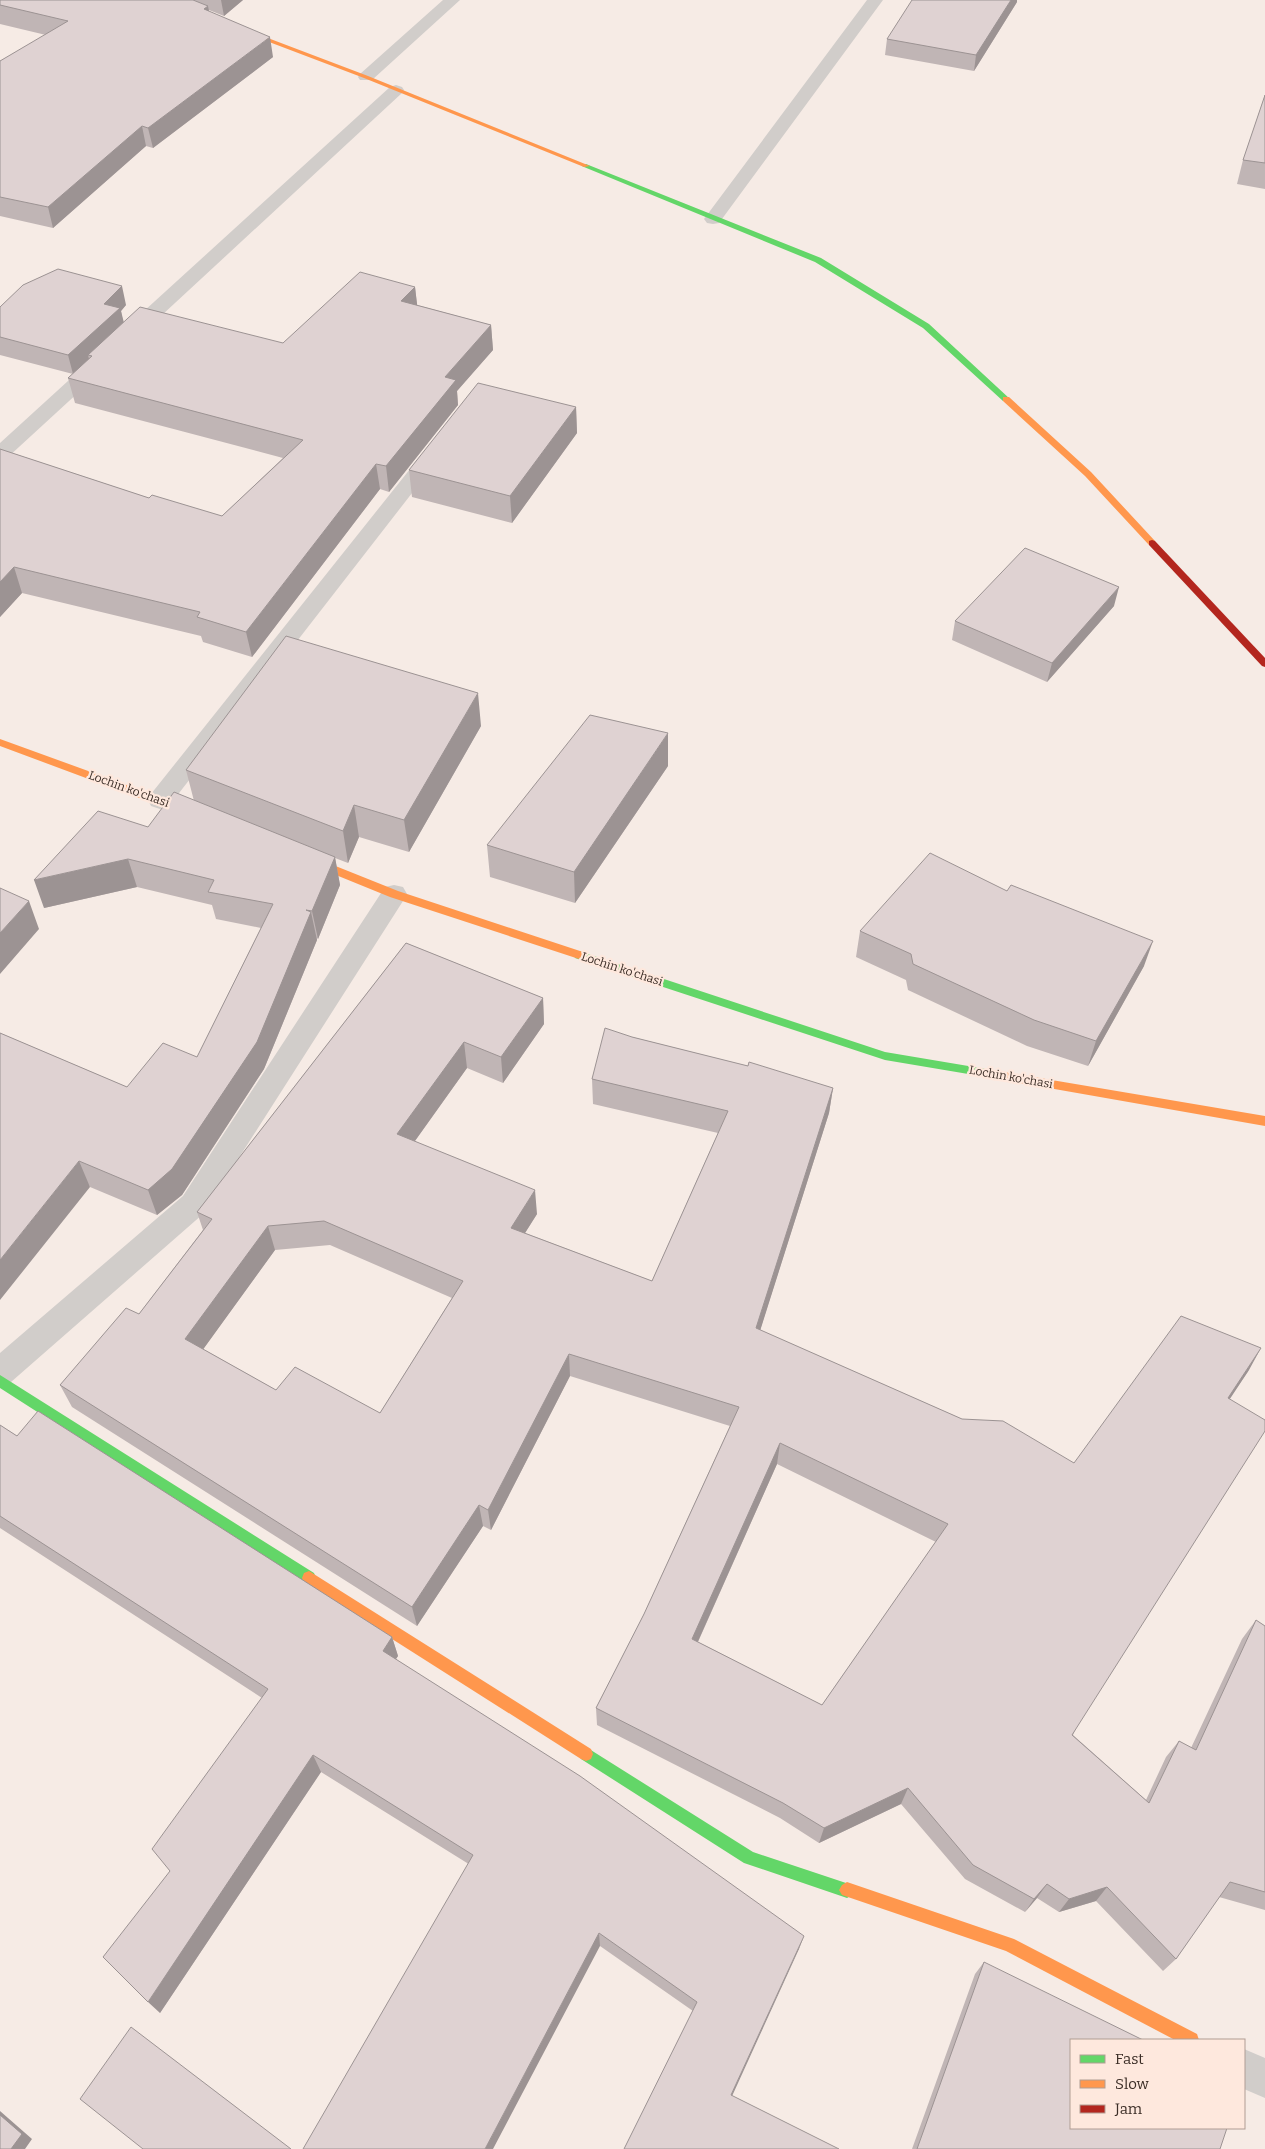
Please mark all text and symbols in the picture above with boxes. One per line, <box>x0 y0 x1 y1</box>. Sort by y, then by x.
street label: Lochin ko'chasi <box>87 768 172 810</box>
street label: Lochin ko'chasi <box>579 949 665 989</box>
street label: Lochin ko'chasi <box>968 1063 1054 1091</box>
legend <box>1070 2039 1245 2129</box>
text: Fast <box>1115 2050 1144 2068</box>
text: Slow <box>1115 2075 1150 2093</box>
text: Jam <box>1114 2100 1143 2118</box>

